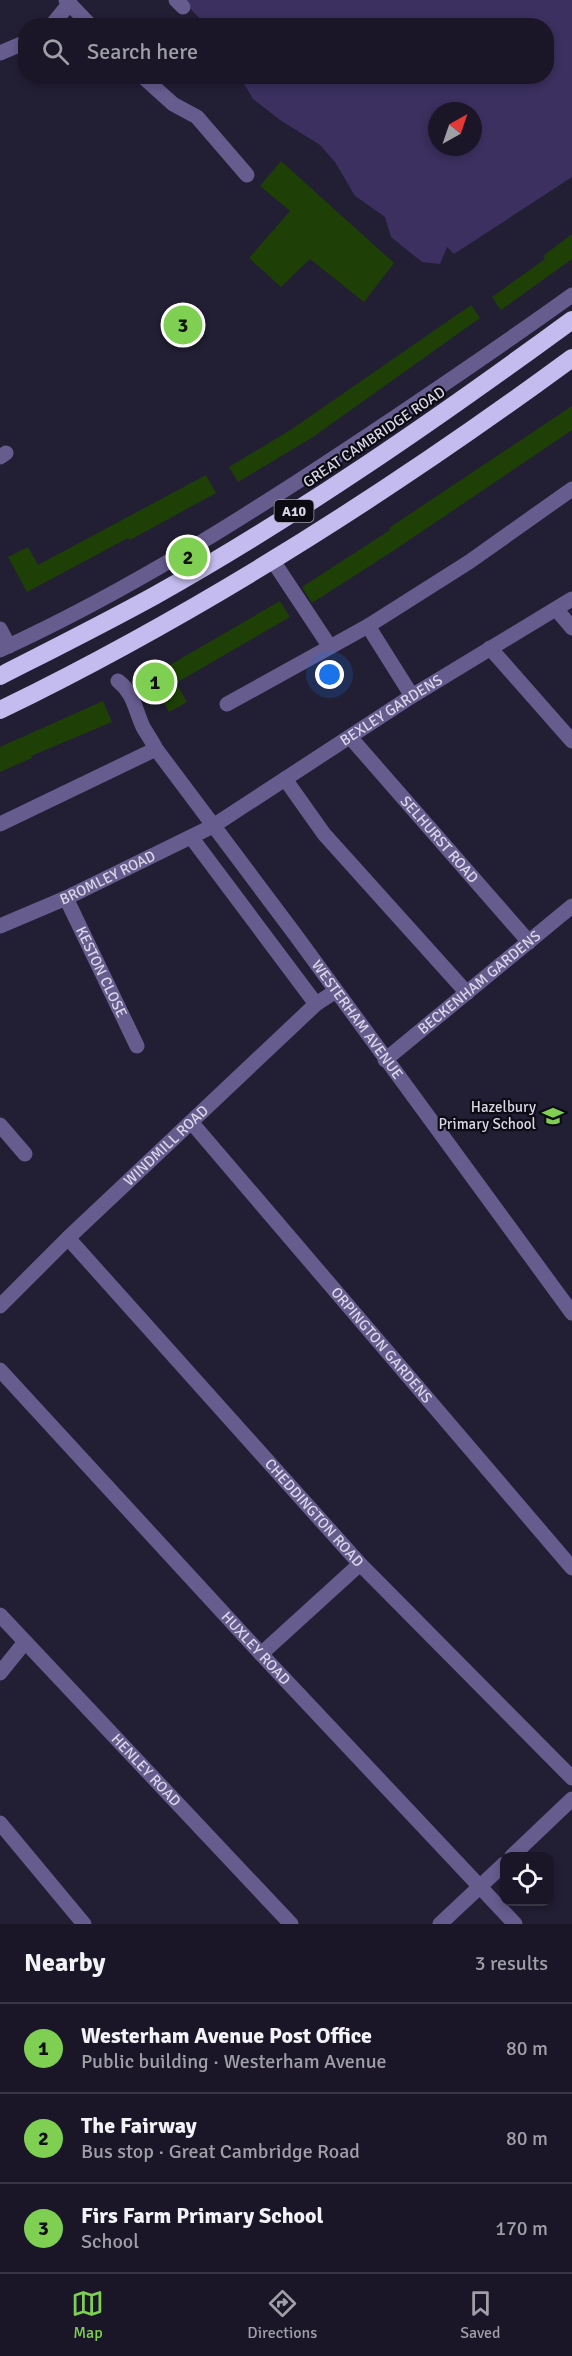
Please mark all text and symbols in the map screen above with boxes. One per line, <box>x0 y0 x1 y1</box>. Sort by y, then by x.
search box <box>18 18 554 84</box>
icon: search <box>39 35 72 68</box>
text: Search here <box>87 38 198 65</box>
north arrow <box>428 102 482 156</box>
pin: 3 <box>164 302 202 348</box>
street label: GREAT CAMBRIDGE ROAD <box>300 383 448 491</box>
road number: A10 <box>274 500 314 522</box>
pin: 2 <box>168 534 207 580</box>
pin: 1 <box>136 660 174 704</box>
your location <box>315 660 344 689</box>
street label: BEXLEY GARDENS <box>337 671 446 750</box>
street label: SELHURST ROAD <box>397 792 482 887</box>
street label: BROMLEY ROAD <box>57 847 158 909</box>
street label: KESTON CLOSE <box>72 923 131 1020</box>
street label: BECKENHAM GARDENS <box>414 927 544 1038</box>
street label: WESTERHAM AVENUE <box>308 957 407 1083</box>
place label: Hazelbury Primary School <box>439 1098 536 1133</box>
street label: WINDMILL ROAD <box>120 1101 212 1190</box>
school or university icon: Hazelbury Primary School <box>541 1104 565 1128</box>
street label: ORPINGTON GARDENS <box>327 1283 436 1407</box>
street label: CHEDDINGTON ROAD <box>261 1455 367 1571</box>
street label: HUXLEY ROAD <box>218 1608 294 1688</box>
street label: HENLEY ROAD <box>108 1730 185 1810</box>
map controls <box>500 1852 554 1906</box>
button: locate <box>500 1852 554 1906</box>
text: Nearby <box>24 1947 105 1979</box>
text: 3 results <box>475 1951 548 1976</box>
text: Westerham Avenue Post Office <box>81 2022 372 2049</box>
text: 1 <box>38 2036 49 2061</box>
text: 80 m <box>506 2036 548 2061</box>
text: Public building · Westerham Avenue <box>81 2049 387 2074</box>
text: The Fairway <box>81 2112 197 2139</box>
text: 2 <box>38 2126 49 2151</box>
text: 80 m <box>506 2126 548 2151</box>
text: Bus stop · Great Cambridge Road <box>81 2139 360 2164</box>
text: Firs Farm Primary School <box>81 2202 323 2229</box>
text: 3 <box>38 2216 49 2241</box>
text: 170 m <box>495 2216 548 2241</box>
text: School <box>81 2229 139 2254</box>
tab: Map <box>71 2287 104 2343</box>
tab: Directions <box>247 2287 317 2343</box>
tab: Saved <box>460 2287 501 2343</box>

